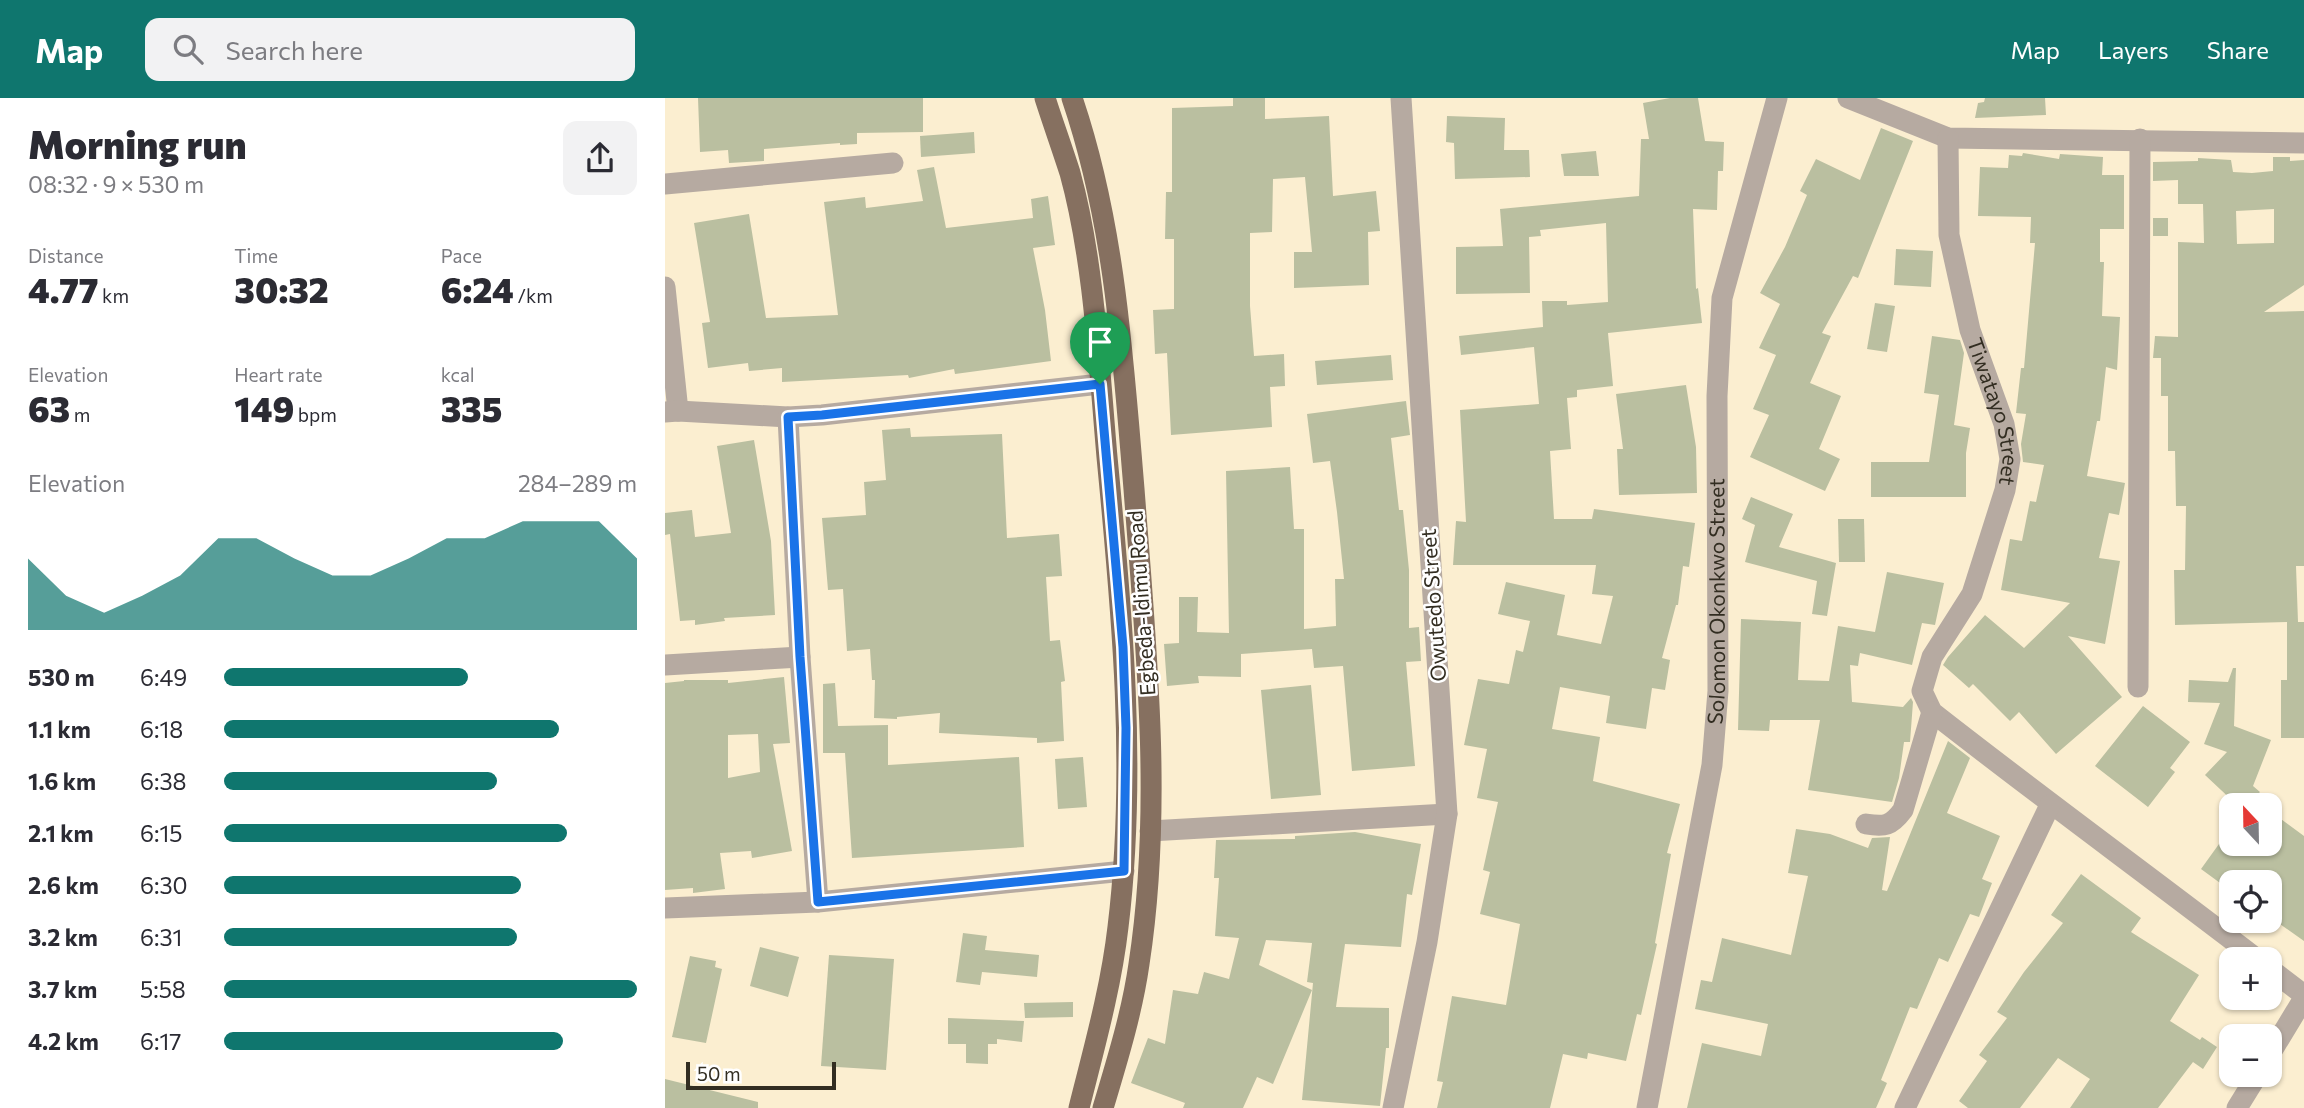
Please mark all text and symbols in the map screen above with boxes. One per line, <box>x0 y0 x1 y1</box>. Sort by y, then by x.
search box <box>145 18 635 81</box>
text: Map <box>35 29 103 70</box>
icon: search <box>169 30 207 68</box>
text: Search here <box>225 34 363 65</box>
text: Map <box>2011 35 2060 64</box>
text: Layers <box>2098 35 2169 64</box>
text: Share <box>2207 35 2269 64</box>
text: Morning run <box>28 120 247 167</box>
button: share <box>563 121 637 195</box>
text: 08:32 · 9 × 530 m <box>28 170 204 198</box>
text: Distance <box>28 244 104 267</box>
text: Time <box>234 244 278 267</box>
text: Pace <box>441 244 482 267</box>
text: 4.77 <box>28 267 98 310</box>
text: 30:32 <box>234 267 329 310</box>
text: 6:24 <box>441 267 514 310</box>
text: km <box>98 284 129 307</box>
text: /km <box>514 284 553 307</box>
pin <box>1070 312 1130 384</box>
icon: arrive <box>1081 323 1119 361</box>
street label: Tiwatayo Street <box>1963 334 2024 487</box>
text: Elevation <box>28 363 108 386</box>
text: Heart rate <box>234 363 323 386</box>
text: kcal <box>441 363 475 386</box>
text: 63 <box>28 386 70 429</box>
text: 149 <box>234 386 294 429</box>
text: 335 <box>441 386 502 429</box>
text: m <box>70 403 90 426</box>
text: bpm <box>294 403 337 426</box>
text: Elevation <box>28 469 125 497</box>
text: 284–289 m <box>518 469 637 497</box>
street label: Solomon Okonkwo Street <box>1701 478 1729 725</box>
street label: Egbeda-Idimu Road <box>1122 510 1159 697</box>
street label: Owutedo Street <box>1415 528 1450 682</box>
text: 530 m <box>28 663 95 691</box>
text: 6:49 <box>140 663 187 691</box>
text: 1.1 km <box>28 715 91 743</box>
text: 6:18 <box>140 715 183 743</box>
text: 1.6 km <box>28 767 96 795</box>
text: 6:38 <box>140 767 186 795</box>
north arrow <box>2219 793 2282 856</box>
map controls <box>2219 793 2282 1087</box>
text: 2.1 km <box>28 819 94 847</box>
text: 6:15 <box>140 819 182 847</box>
button: locate <box>2219 870 2282 933</box>
text: 2.6 km <box>28 871 99 899</box>
text: 6:30 <box>140 871 188 899</box>
text: 3.2 km <box>28 923 98 951</box>
text: 6:31 <box>140 923 182 951</box>
button: + <box>2219 947 2282 1010</box>
text: 3.7 km <box>28 975 97 1003</box>
text: 5:58 <box>140 975 186 1003</box>
button: − <box>2219 1024 2282 1087</box>
text: 4.2 km <box>28 1027 99 1055</box>
text: 6:17 <box>140 1027 181 1055</box>
scale bar <box>686 1059 837 1091</box>
text: 50 m <box>697 1062 741 1085</box>

